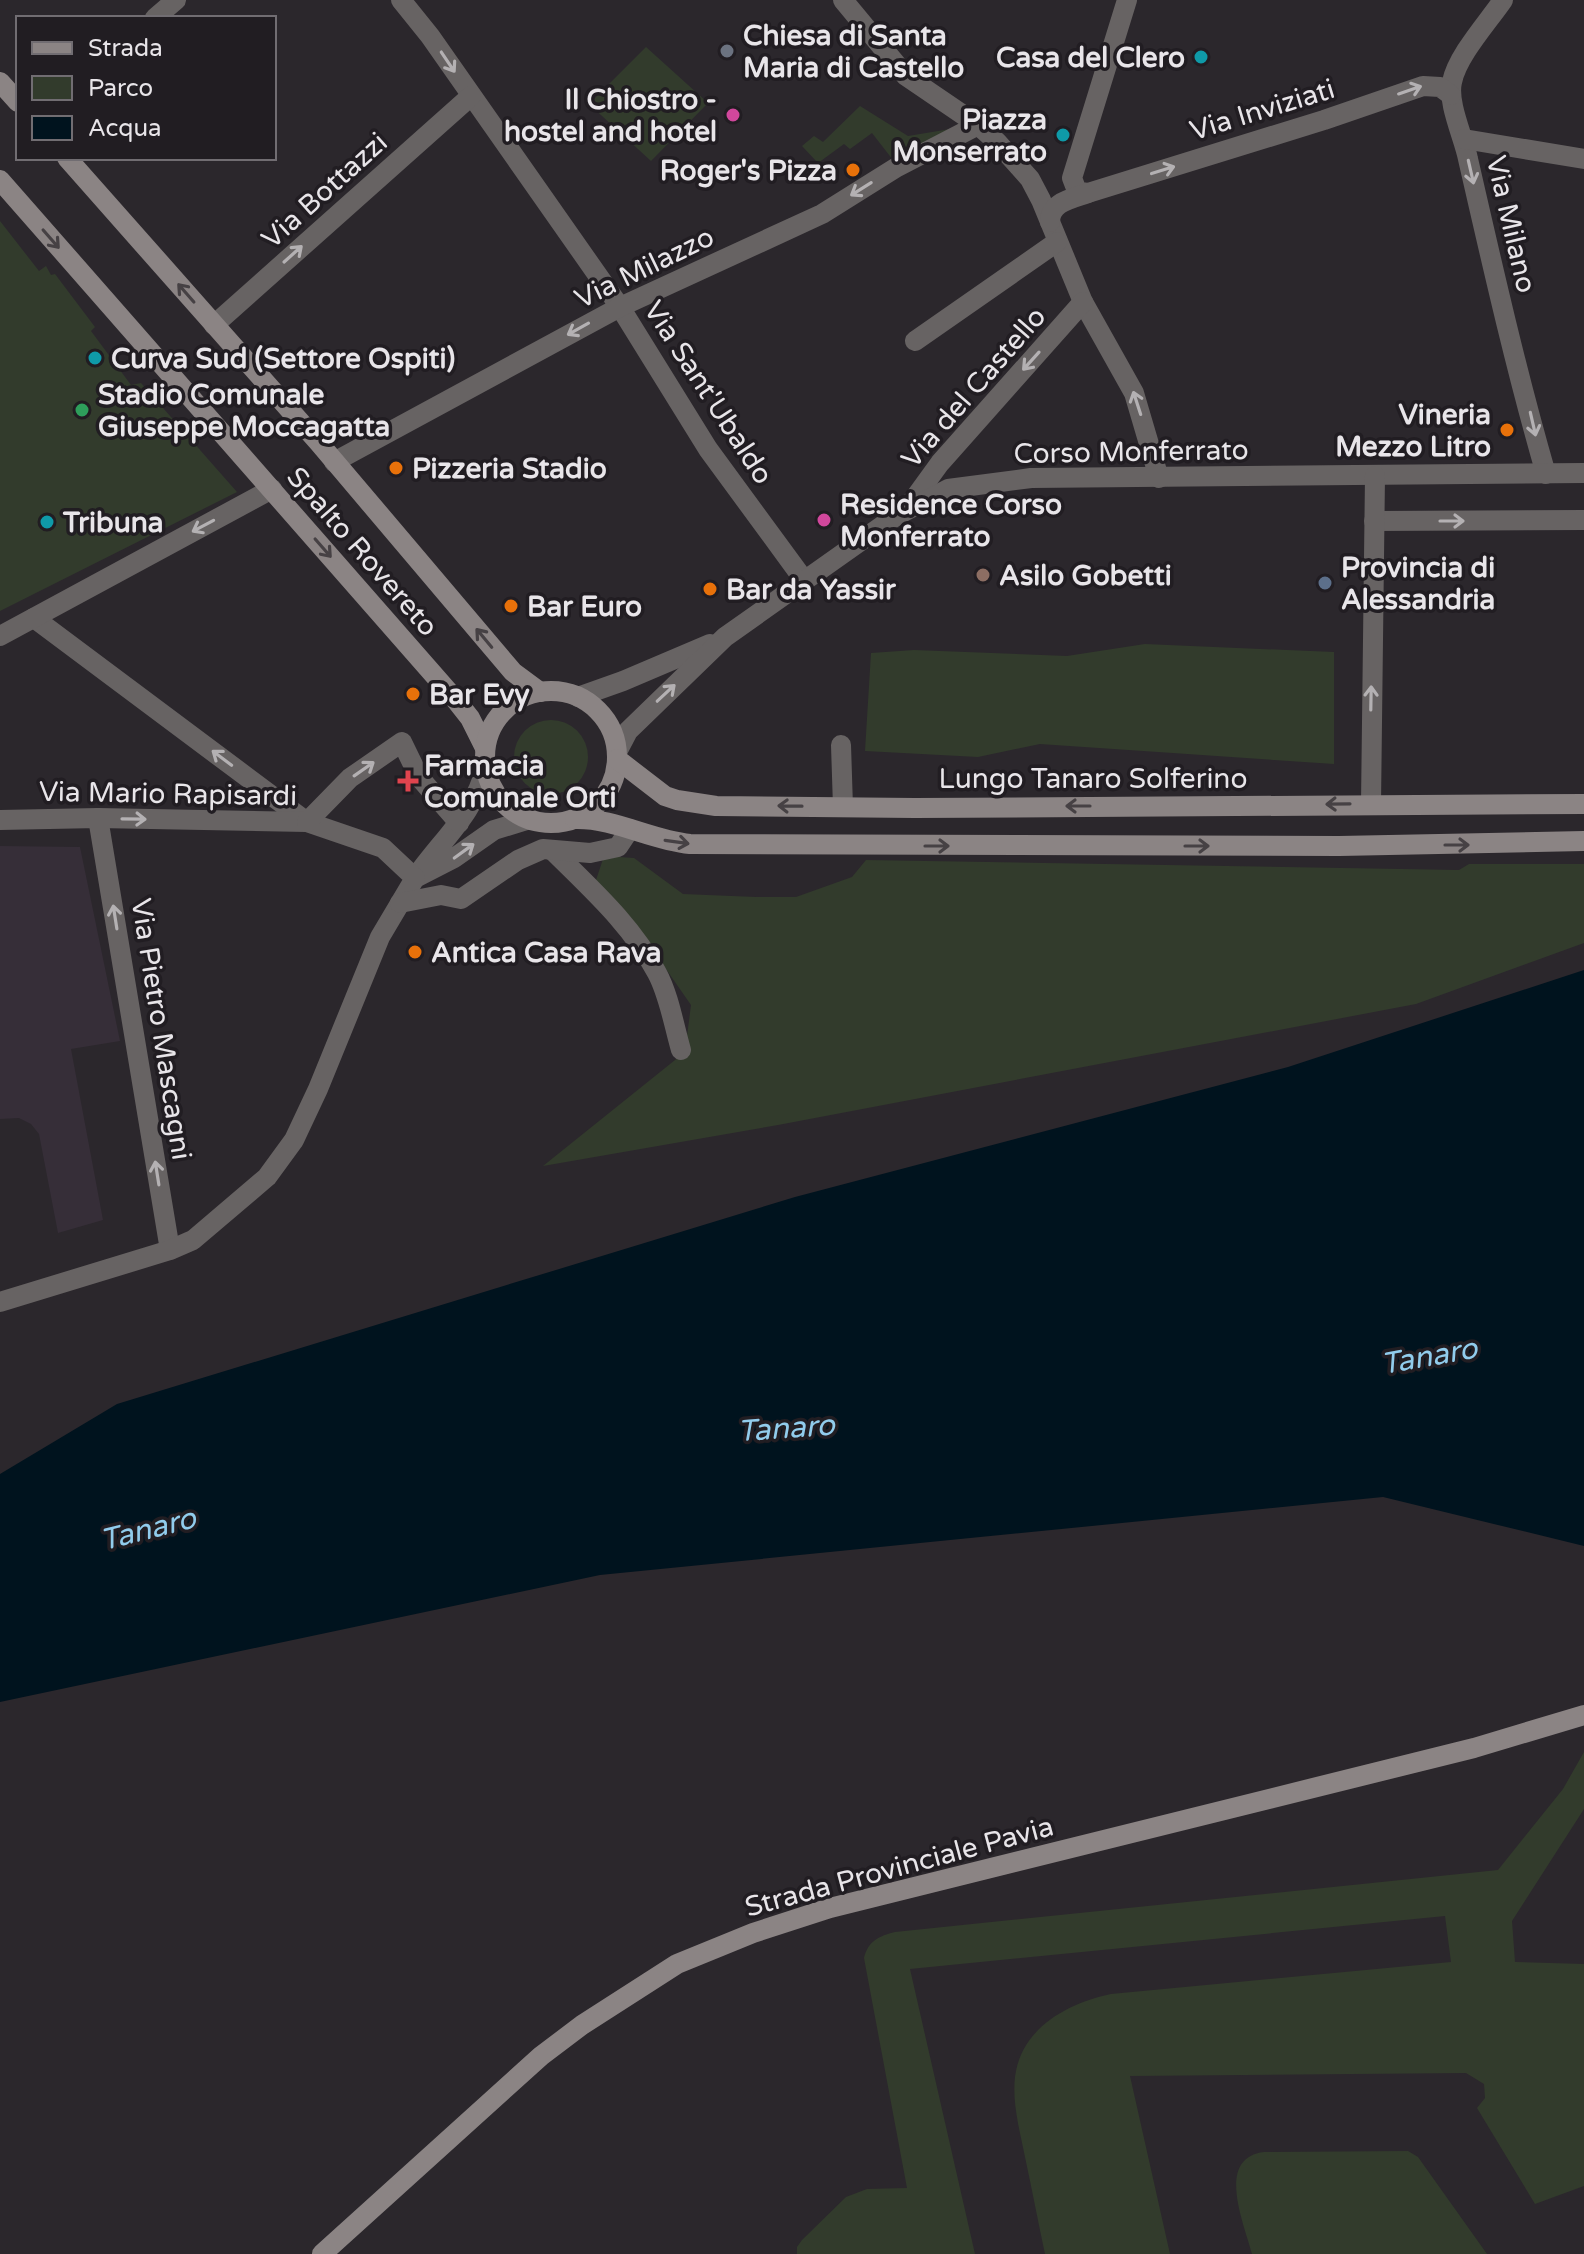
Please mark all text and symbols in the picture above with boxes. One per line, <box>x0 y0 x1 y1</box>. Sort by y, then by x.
legend <box>16 16 276 160</box>
place label: Chiesa di Santa Maria di Castello <box>743 19 964 85</box>
text: Strada <box>88 34 163 63</box>
place label: Casa del Clero <box>996 41 1185 75</box>
marker: Chiesa di Santa Maria di Castello <box>718 42 736 60</box>
marker: Casa del Clero <box>1192 48 1210 66</box>
one-way arrow <box>440 50 456 73</box>
street label: Via Inviziati <box>1186 72 1339 148</box>
text: Parco <box>88 74 153 103</box>
one-way arrow <box>1397 82 1422 97</box>
place label: Il Chiostro - hostel and hotel <box>504 83 717 149</box>
place label: Piazza Monserrato <box>893 103 1047 169</box>
marker: Il Chiostro - hostel and hotel <box>724 106 742 124</box>
text: Acqua <box>88 114 162 143</box>
street label: Via Bottazzi <box>255 125 394 256</box>
marker: Piazza Monserrato <box>1054 126 1072 144</box>
street label: Via Milano <box>1479 152 1543 296</box>
place label: Roger's Pizza <box>660 154 837 188</box>
one-way arrow <box>1464 159 1479 184</box>
marker: Roger's Pizza <box>844 161 862 179</box>
one-way arrow <box>1149 162 1175 177</box>
one-way arrow <box>850 182 873 198</box>
street label: Via Milazzo <box>569 220 720 316</box>
one-way arrow <box>42 228 60 248</box>
one-way arrow <box>283 246 303 264</box>
one-way arrow <box>177 284 195 304</box>
street label: Via Sant'Ubaldo <box>636 295 780 491</box>
street label: Via del Castello <box>894 300 1053 475</box>
one-way arrow <box>567 322 590 338</box>
place label: Curva Sud (Settore Ospiti) <box>111 342 455 376</box>
marker: Curva Sud (Settore Ospiti) <box>86 349 104 367</box>
one-way arrow <box>1022 350 1040 370</box>
place label: Stadio Comunale Giuseppe Moccagatta <box>98 378 390 444</box>
one-way arrow <box>1129 391 1143 416</box>
place label: Vineria Mezzo Litro <box>1335 398 1491 464</box>
marker: Stadio Comunale Giuseppe Moccagatta <box>73 401 91 419</box>
one-way arrow <box>1527 411 1542 437</box>
marker: Vineria Mezzo Litro <box>1498 421 1516 439</box>
street label: Corso Monferrato <box>1013 433 1249 471</box>
place label: Pizzeria Stadio <box>412 452 607 486</box>
marker: Pizzeria Stadio <box>387 459 405 477</box>
street label: Spalto Rovereto <box>279 460 445 643</box>
place label: Residence Corso Monferrato <box>840 488 1062 554</box>
place label: Tribuna <box>62 506 164 540</box>
marker: Residence Corso Monferrato <box>815 511 833 529</box>
marker: Tribuna <box>38 513 56 531</box>
one-way arrow <box>1438 513 1465 529</box>
one-way arrow <box>192 519 215 535</box>
one-way arrow <box>314 537 332 558</box>
place label: Provincia di Alessandria <box>1341 551 1495 617</box>
place label: Asilo Gobetti <box>999 559 1172 593</box>
marker: Asilo Gobetti <box>974 566 992 584</box>
place label: Bar da Yassir <box>726 573 897 607</box>
marker: Provincia di Alessandria <box>1316 574 1334 592</box>
marker: Bar da Yassir <box>701 580 719 598</box>
place label: Bar Euro <box>527 590 642 624</box>
marker: Bar Euro <box>502 597 520 615</box>
one-way arrow <box>475 629 493 649</box>
place label: Bar Evy <box>429 678 529 712</box>
one-way arrow <box>656 683 676 702</box>
marker: Bar Evy <box>404 685 422 703</box>
one-way arrow <box>1363 685 1379 712</box>
place label: Farmacia Comunale Orti <box>424 749 616 815</box>
one-way arrow <box>212 750 234 767</box>
one-way arrow <box>352 761 374 777</box>
street label: Lungo Tanaro Solferino <box>939 762 1247 796</box>
marker: Farmacia Comunale Orti <box>399 772 417 790</box>
street label: Via Mario Rapisardi <box>39 775 297 813</box>
one-way arrow <box>1325 796 1352 812</box>
one-way arrow <box>777 798 804 814</box>
one-way arrow <box>1065 798 1092 814</box>
one-way arrow <box>120 811 147 827</box>
one-way arrow <box>664 835 689 850</box>
one-way arrow <box>1443 837 1470 853</box>
one-way arrow <box>923 838 950 854</box>
one-way arrow <box>1183 838 1210 854</box>
one-way arrow <box>453 842 475 859</box>
street label: Via Pietro Mascagni <box>124 896 198 1162</box>
one-way arrow <box>106 904 121 930</box>
place label: Antica Casa Rava <box>431 936 662 970</box>
marker: Antica Casa Rava <box>406 943 424 961</box>
one-way arrow <box>149 1161 164 1186</box>
water label: Tanaro <box>1378 1330 1482 1383</box>
water label: Tanaro <box>736 1407 838 1450</box>
water label: Tanaro <box>97 1499 201 1559</box>
street label: Strada Provinciale Pavia <box>741 1809 1057 1925</box>

